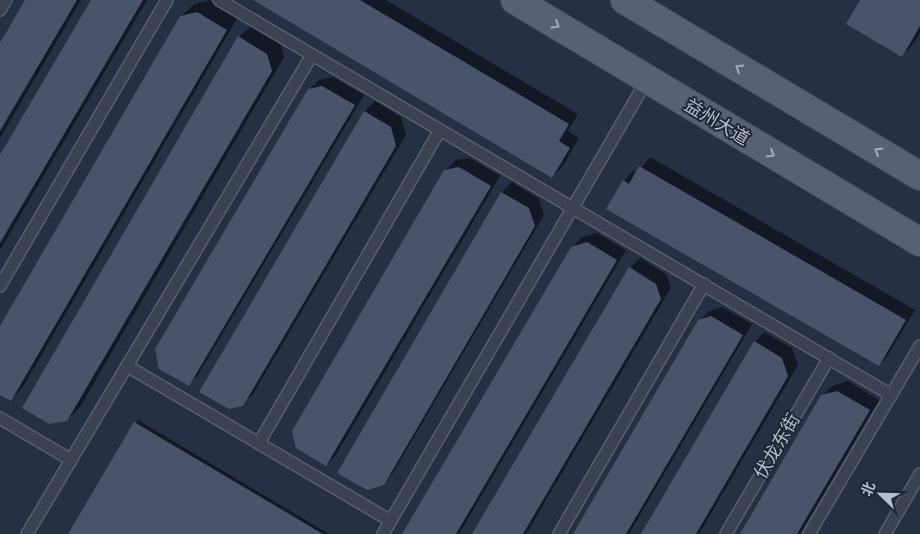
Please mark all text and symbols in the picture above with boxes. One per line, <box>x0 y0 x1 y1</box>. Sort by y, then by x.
one-way arrow <box>551 19 560 29</box>
one-way arrow <box>735 64 744 74</box>
street label: 益州大道 <box>680 92 755 150</box>
one-way arrow <box>765 147 774 157</box>
one-way arrow <box>875 147 884 157</box>
street label: 伏龙东街 <box>748 408 805 483</box>
north arrow <box>855 469 905 519</box>
text: 北 <box>856 479 879 499</box>

